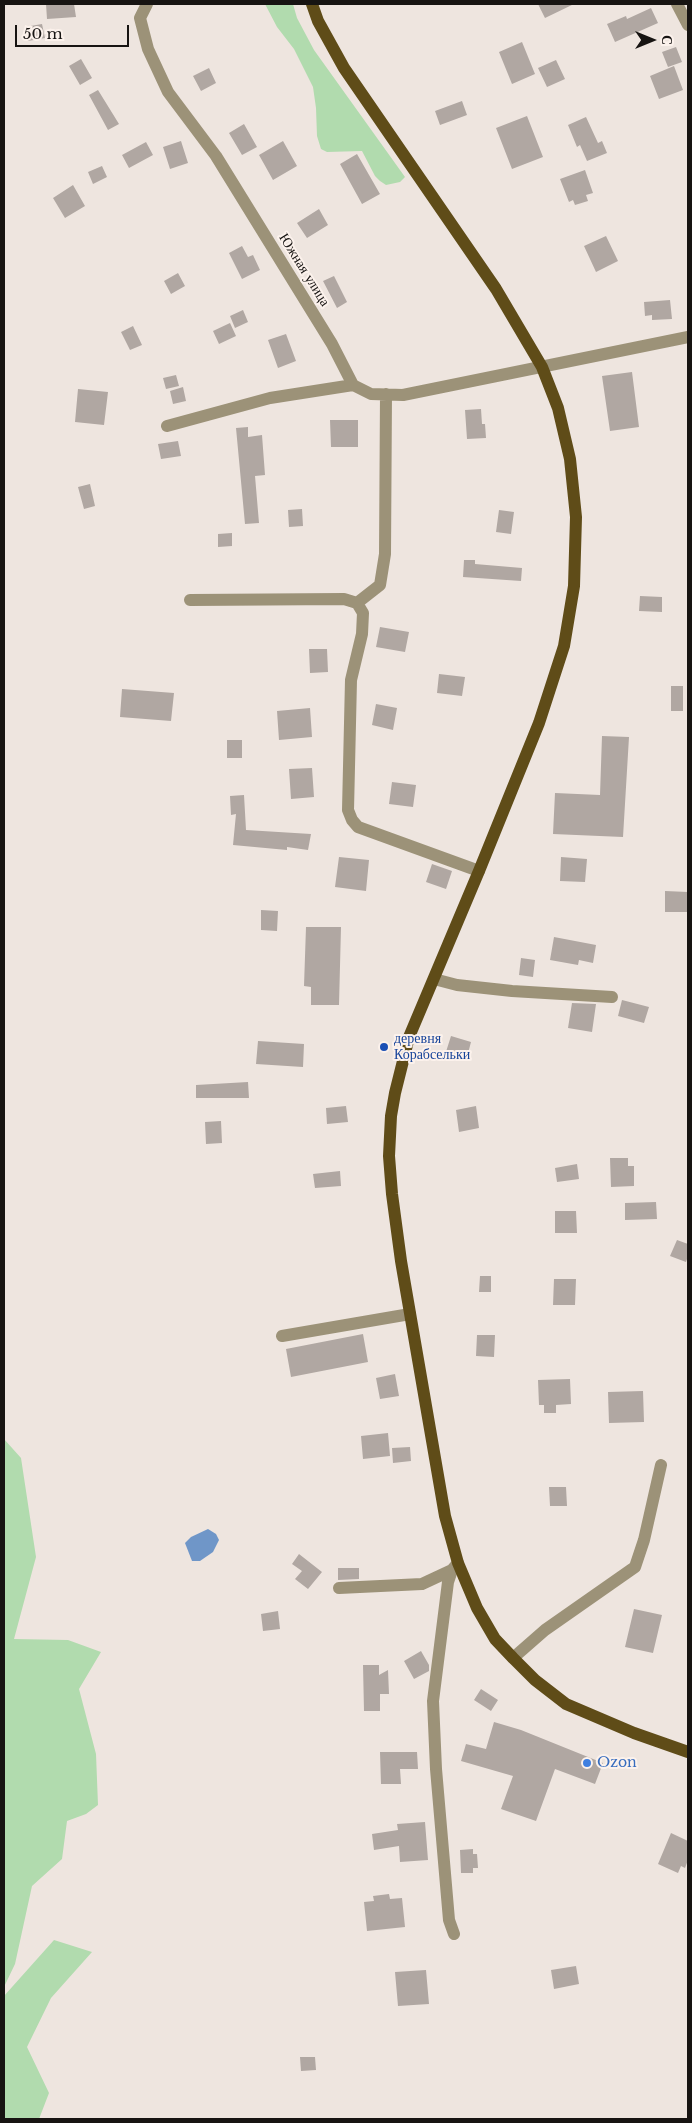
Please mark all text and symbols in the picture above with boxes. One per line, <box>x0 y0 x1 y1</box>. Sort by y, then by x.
scale bar <box>18 15 131 47</box>
north arrow <box>627 15 677 65</box>
text: 50 m <box>23 24 63 43</box>
text: С <box>658 35 676 45</box>
street label: Южная улица <box>275 230 333 310</box>
place label: деревня Корабсельки <box>394 1031 470 1064</box>
marker: деревня Корабсельки <box>378 1041 390 1053</box>
place label: Ozon <box>597 1755 637 1771</box>
marker: Ozon <box>581 1757 593 1769</box>

